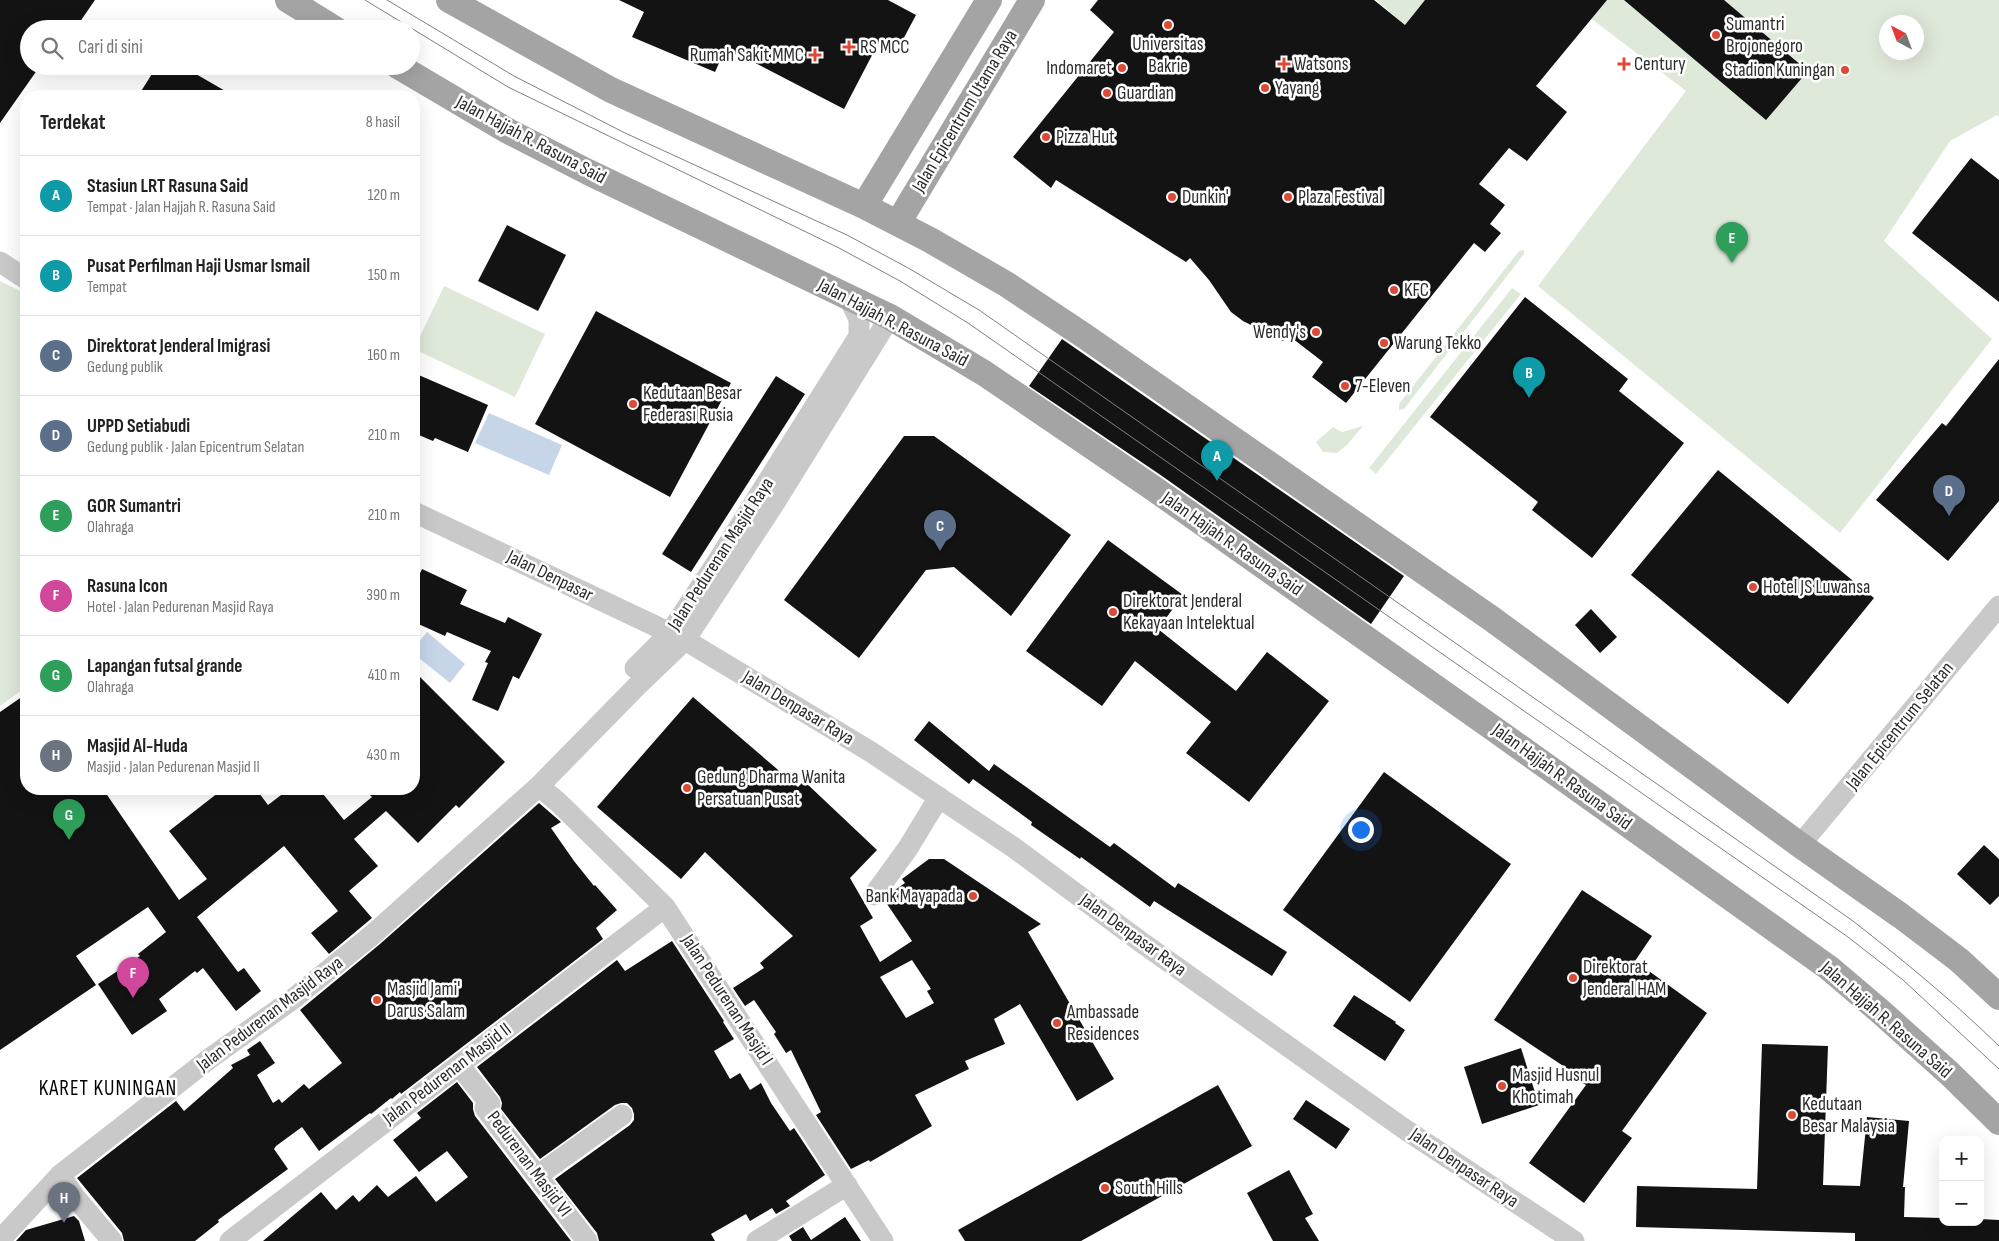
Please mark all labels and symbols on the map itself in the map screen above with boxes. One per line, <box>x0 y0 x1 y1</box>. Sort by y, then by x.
place label: Sumantri Brojonegoro <box>1726 13 1803 58</box>
north arrow <box>1879 15 1924 60</box>
marker: Universitas Bakrie <box>1162 19 1174 31</box>
street label: Jalan Epicentrum Utama Raya <box>907 26 1023 197</box>
marker: Sumantri Brojonegoro <box>1710 29 1722 41</box>
place label: Universitas Bakrie <box>1132 33 1204 78</box>
place label: RS MCC <box>860 36 910 59</box>
marker: RS MCC <box>842 40 856 54</box>
place label: Rumah Sakit MMC <box>690 44 804 67</box>
marker: Rumah Sakit MMC <box>808 48 822 62</box>
place label: Watsons <box>1294 53 1349 76</box>
place label: Century <box>1634 53 1686 76</box>
place label: Indomaret <box>1046 57 1112 80</box>
marker: Watsons <box>1278 58 1290 70</box>
marker: Century <box>1618 58 1630 70</box>
place label: Stadion Kuningan <box>1724 59 1835 82</box>
marker: Indomaret <box>1116 62 1128 74</box>
marker: Stadion Kuningan <box>1839 64 1851 76</box>
place label: Yayang <box>1275 77 1320 100</box>
place label: Guardian <box>1117 82 1174 105</box>
marker: Yayang <box>1259 82 1271 94</box>
marker: Guardian <box>1101 87 1113 99</box>
street label: Jalan Hajjah R. Rasuna Said <box>451 90 610 189</box>
place label: Pizza Hut <box>1056 126 1115 149</box>
marker: Pizza Hut <box>1040 131 1052 143</box>
place label: Dunkin' <box>1182 186 1229 209</box>
place label: Plaza Festival <box>1298 186 1383 209</box>
marker: Dunkin' <box>1166 191 1178 203</box>
marker: Plaza Festival <box>1282 191 1294 203</box>
pin: E <box>1716 222 1748 263</box>
street label: Jalan Hajjah R. Rasuna Said <box>813 273 972 372</box>
place label: KFC <box>1404 279 1429 302</box>
marker: KFC <box>1388 284 1400 296</box>
place label: Wendy's <box>1253 321 1306 344</box>
marker: Wendy's <box>1310 326 1322 338</box>
place label: Warung Tekko <box>1394 332 1482 355</box>
marker: Warung Tekko <box>1378 337 1390 349</box>
pin: B <box>1513 357 1545 398</box>
place label: 7-Eleven <box>1355 375 1410 398</box>
marker: 7-Eleven <box>1339 380 1351 392</box>
place label: Kedutaan Besar Federasi Rusia <box>643 382 742 427</box>
marker: Kedutaan Besar Federasi Rusia <box>627 398 639 410</box>
pin: A <box>1201 440 1233 481</box>
street label: Jalan Pedurenan Masjid Raya <box>662 473 779 636</box>
pin: D <box>1933 475 1965 516</box>
street label: Jalan Hajjah R. Rasuna Said <box>1156 486 1307 601</box>
pin: C <box>924 510 956 551</box>
street label: Jalan Denpasar <box>502 545 597 607</box>
place label: Hotel JS Luwansa <box>1763 576 1870 599</box>
marker: Hotel JS Luwansa <box>1747 581 1759 593</box>
place label: Direktorat Jenderal Kekayaan Intelektual <box>1123 590 1255 635</box>
marker: Direktorat Jenderal Kekayaan Intelektual <box>1107 606 1119 618</box>
street label: Jalan Epicentrum Selatan <box>1841 657 1959 795</box>
street label: Jalan Denpasar Raya <box>737 665 858 750</box>
street label: Jalan Hajjah R. Rasuna Said <box>1487 718 1636 835</box>
place label: Gedung Dharma Wanita Persatuan Pusat <box>697 766 845 811</box>
marker: Gedung Dharma Wanita Persatuan Pusat <box>681 782 693 794</box>
pin: G <box>53 799 85 840</box>
your location <box>1348 817 1374 843</box>
place label: Bank Mayapada <box>866 885 963 908</box>
street label: Jalan Denpasar Raya <box>1074 888 1191 981</box>
marker: Bank Mayapada <box>967 890 979 902</box>
street label: Jalan Pedurenan Masjid I <box>676 929 778 1070</box>
street label: Jalan Pedurenan Masjid Raya <box>191 951 348 1077</box>
place label: Direktorat Jenderal HAM <box>1582 956 1666 1001</box>
street label: Jalan Hajjah R. Rasuna Said <box>1815 956 1956 1083</box>
pin: F <box>117 957 149 998</box>
marker: Direktorat Jenderal HAM <box>1567 972 1579 984</box>
place label: Masjid Jami' Darus Salam <box>387 978 465 1023</box>
marker: Masjid Jami' Darus Salam <box>371 994 383 1006</box>
place label: Ambassade Residences <box>1066 1001 1139 1046</box>
marker: Ambassade Residences <box>1051 1017 1063 1029</box>
street label: Jalan Pedurenan Masjid II <box>377 1018 516 1130</box>
place label: Masjid Husnul Khotimah <box>1512 1064 1599 1109</box>
district label: KARET KUNINGAN <box>39 1076 177 1101</box>
marker: Masjid Husnul Khotimah <box>1496 1080 1508 1092</box>
place label: Kedutaan Besar Malaysia <box>1802 1093 1895 1138</box>
street label: Pedurenan Masjid VI <box>482 1107 576 1221</box>
marker: Kedutaan Besar Malaysia <box>1786 1109 1798 1121</box>
street label: Jalan Denpasar Raya <box>1404 1123 1523 1213</box>
place label: South Hills <box>1115 1177 1183 1200</box>
pin: H <box>48 1182 80 1223</box>
marker: South Hills <box>1099 1182 1111 1194</box>

